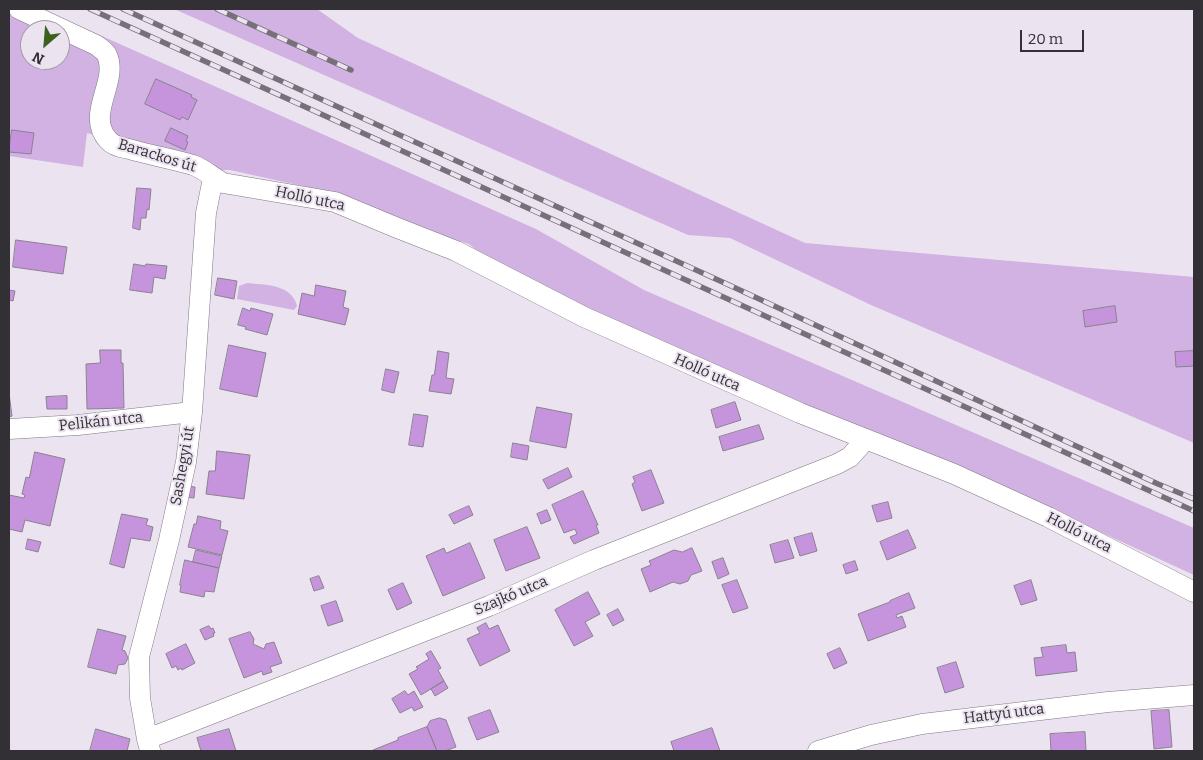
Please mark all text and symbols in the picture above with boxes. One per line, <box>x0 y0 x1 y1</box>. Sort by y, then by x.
north arrow <box>20 20 70 70</box>
scale bar <box>1023 20 1087 52</box>
text: 20 m <box>1028 30 1063 48</box>
text: N <box>30 48 47 68</box>
street label: Barackos út <box>116 136 198 176</box>
street label: Holló utca <box>274 183 346 215</box>
street label: Holló utca <box>671 350 743 396</box>
street label: Pelikán utca <box>58 409 144 435</box>
street label: Sashegyi út <box>167 425 199 507</box>
street label: Holló utca <box>1043 509 1115 557</box>
street label: Szajkó utca <box>471 572 551 620</box>
street label: Hattyú utca <box>963 700 1045 728</box>

